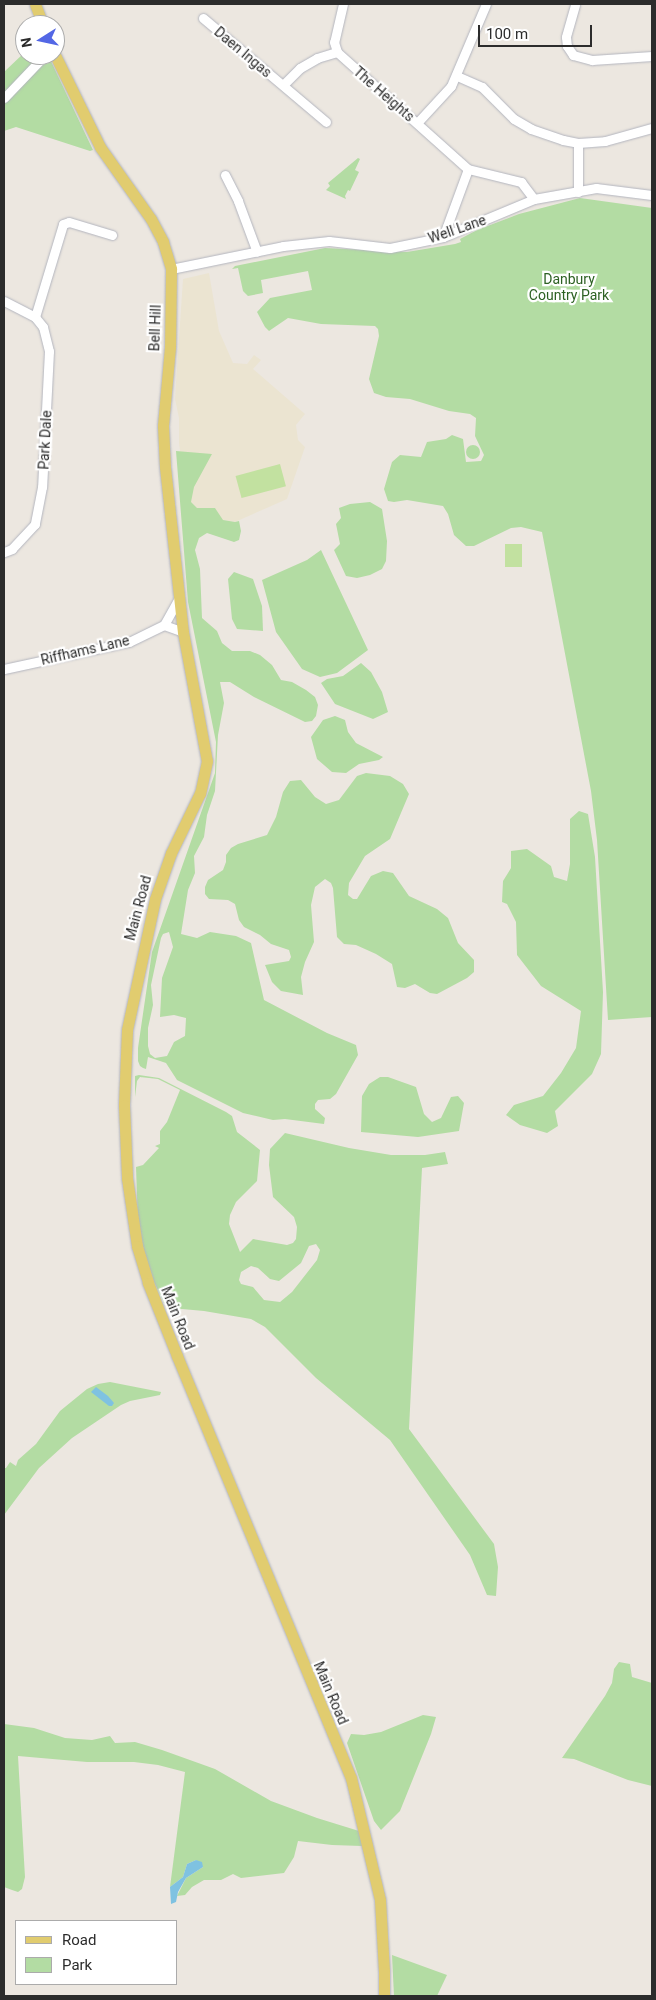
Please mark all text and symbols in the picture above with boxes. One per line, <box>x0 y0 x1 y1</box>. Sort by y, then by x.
north arrow <box>15 15 65 65</box>
scale bar <box>481 15 595 47</box>
street label: Daen Ingas <box>211 23 275 81</box>
text: 100 m <box>486 25 528 43</box>
text: N <box>17 36 35 49</box>
street label: The Heights <box>350 63 418 125</box>
street label: Well Lane <box>426 211 488 247</box>
park label: Danbury Country Park <box>529 271 609 304</box>
street label: Bell Hill <box>146 304 164 352</box>
street label: Park Dale <box>35 410 55 470</box>
street label: Riffhams Lane <box>39 632 131 668</box>
street label: Main Road <box>121 874 155 942</box>
street label: Main Road <box>158 1284 198 1352</box>
street label: Main Road <box>310 1659 352 1727</box>
legend <box>15 1920 178 1985</box>
text: Road <box>62 1931 96 1949</box>
text: Park <box>62 1956 92 1974</box>

